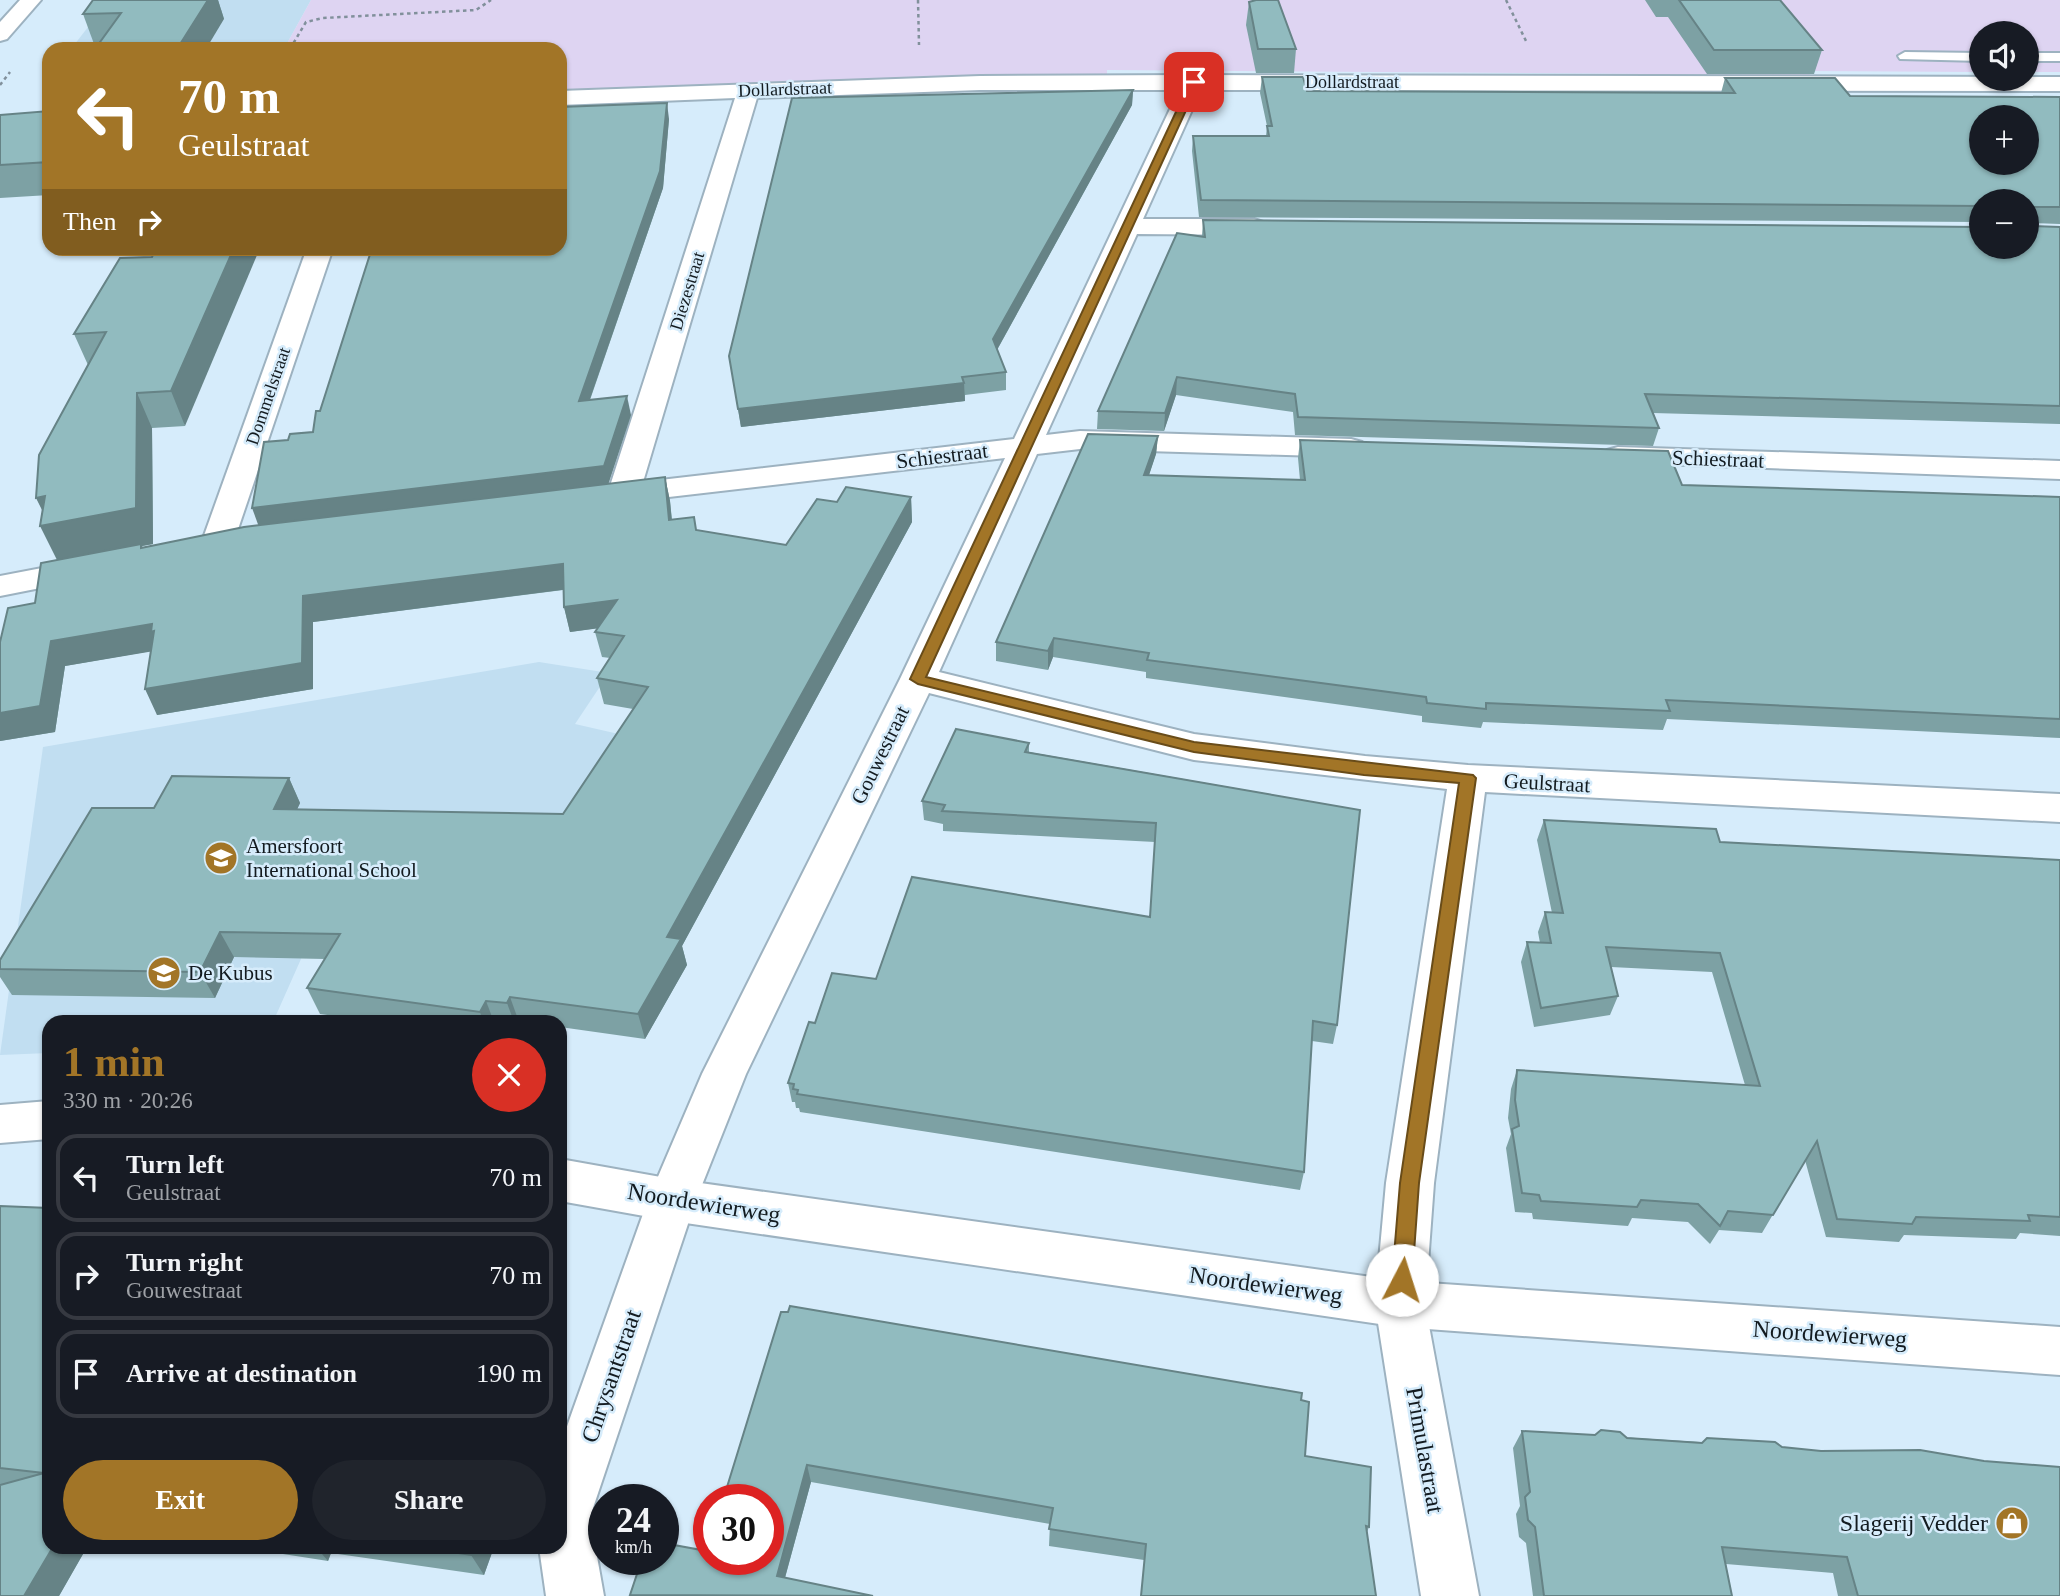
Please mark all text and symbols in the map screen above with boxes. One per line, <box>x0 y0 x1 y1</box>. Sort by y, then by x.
map controls <box>1969 21 2039 259</box>
button: sound <box>1969 21 2039 91</box>
pin <box>1164 52 1224 112</box>
icon: arrive <box>1175 63 1213 101</box>
text: 70 m <box>178 69 280 124</box>
icon: left <box>63 70 154 161</box>
street label: Dollardstraat <box>1305 72 1399 92</box>
street label: Dollardstraat <box>738 77 832 101</box>
button: + <box>1969 105 2039 175</box>
text: Geulstraat <box>178 127 310 163</box>
button: − <box>1969 189 2039 259</box>
icon: right <box>130 203 168 241</box>
text: Then <box>63 207 116 236</box>
street label: Diezestraat <box>666 249 708 333</box>
street label: Dommelstraat <box>242 345 294 447</box>
street label: Schiestraat <box>895 438 989 474</box>
street label: Schiestraat <box>1672 445 1765 473</box>
street label: Gouwestraat <box>846 702 914 808</box>
street label: Geulstraat <box>1503 769 1591 797</box>
place label: Amersfoort International School <box>246 834 417 882</box>
school or university icon: Amersfoort International School <box>202 839 240 877</box>
school or university icon: De Kubus <box>145 954 183 992</box>
place label: De Kubus <box>188 961 273 985</box>
button: close <box>472 1038 546 1112</box>
text: 1 min <box>63 1039 165 1085</box>
text: 330 m · 20:26 <box>63 1088 193 1113</box>
text: Turn left <box>126 1150 224 1179</box>
icon: left <box>67 1159 105 1197</box>
text: 70 m <box>489 1163 542 1192</box>
street label: Noordewierweg <box>626 1178 782 1228</box>
text: Geulstraat <box>126 1180 221 1205</box>
position arrow <box>1365 1243 1439 1317</box>
text: Turn right <box>126 1248 243 1277</box>
icon: right <box>67 1257 105 1295</box>
text: 70 m <box>489 1261 542 1290</box>
street label: Noordewierweg <box>1188 1261 1344 1309</box>
text: Gouwestraat <box>126 1278 242 1303</box>
street label: Chrysantstraat <box>576 1306 646 1446</box>
street label: Noordewierweg <box>1752 1316 1908 1352</box>
icon: arrive <box>67 1355 105 1393</box>
text: Arrive at destination <box>126 1359 357 1388</box>
text: 190 m <box>476 1359 542 1388</box>
street label: Primulastraat <box>1401 1385 1449 1516</box>
button: Exit <box>63 1460 298 1540</box>
button: Share <box>312 1460 546 1540</box>
speed limit sign: 30 <box>693 1484 784 1575</box>
text: 24 <box>616 1501 651 1540</box>
shop icon: Slagerij Vedder <box>1993 1504 2031 1542</box>
place label: Slagerij Vedder <box>1840 1510 1988 1536</box>
text: km/h <box>615 1537 652 1557</box>

